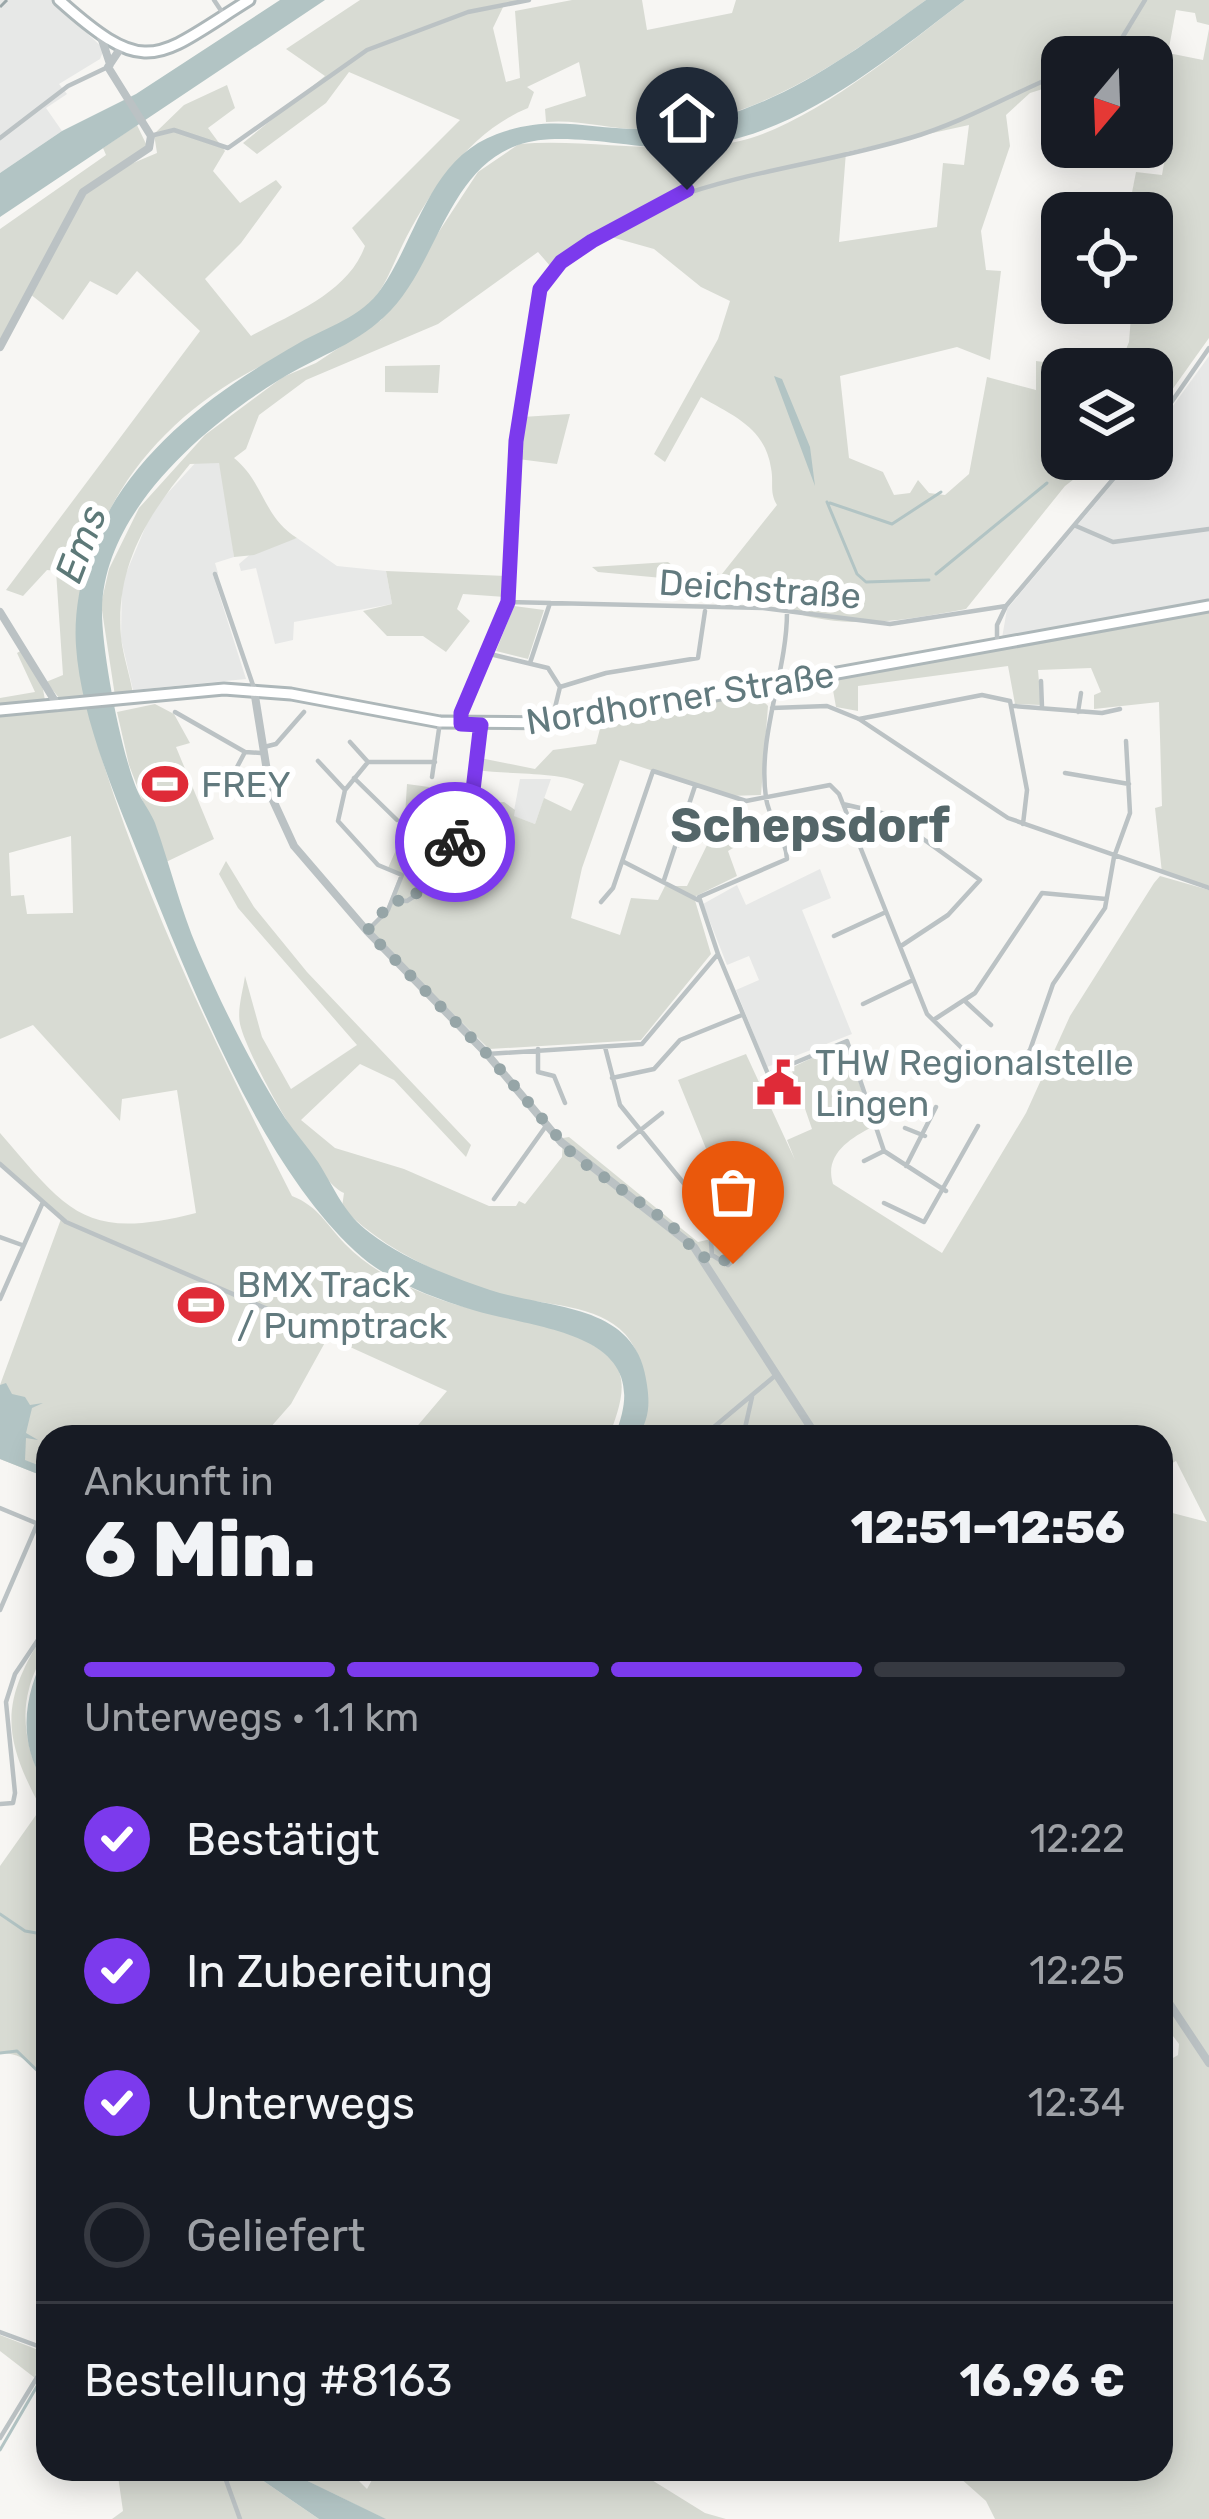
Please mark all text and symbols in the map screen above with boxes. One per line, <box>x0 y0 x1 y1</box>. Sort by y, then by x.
north arrow <box>1041 36 1173 168</box>
map controls <box>1041 36 1173 480</box>
pin <box>636 67 738 190</box>
icon: home <box>654 85 720 151</box>
button: locate <box>1041 192 1173 324</box>
button: layers <box>1041 348 1173 480</box>
water label: Ems <box>46 499 117 589</box>
street label: Deichstraße <box>657 560 863 618</box>
street label: Nordhorner Straße <box>523 652 837 744</box>
sports icon: FREY <box>140 759 190 809</box>
place label: FREY <box>201 763 291 806</box>
courier <box>395 782 515 902</box>
district label: Schepsdorf <box>670 797 950 854</box>
icon: bike <box>422 809 488 875</box>
place label: THW Regionalstelle Lingen <box>815 1041 1134 1125</box>
public building icon: THW Regionalstelle Lingen <box>754 1058 804 1108</box>
pin <box>682 1141 784 1264</box>
icon: bag <box>700 1159 766 1225</box>
place label: BMX Track / Pumptrack <box>237 1263 447 1347</box>
sports icon: BMX Track / Pumptrack <box>176 1280 226 1330</box>
text: Ankunft in <box>84 1459 274 1505</box>
text: 12:51–12:56 <box>851 1501 1125 1554</box>
text: 6 Min. <box>84 1503 316 1596</box>
text: Unterwegs · 1.1 km <box>84 1695 419 1741</box>
icon: check <box>84 1806 150 1872</box>
text: Bestätigt <box>186 1813 379 1866</box>
text: 12:22 <box>1030 1816 1125 1862</box>
icon: check <box>84 1938 150 2004</box>
text: In Zubereitung <box>186 1945 494 1998</box>
text: 12:25 <box>1029 1948 1125 1994</box>
icon: check <box>84 2070 150 2136</box>
text: Unterwegs <box>186 2077 415 2130</box>
text: 12:34 <box>1028 2080 1125 2126</box>
text: Geliefert <box>186 2209 365 2262</box>
text: Bestellung #8163 <box>84 2354 453 2407</box>
text: 16.96 € <box>960 2354 1125 2407</box>

